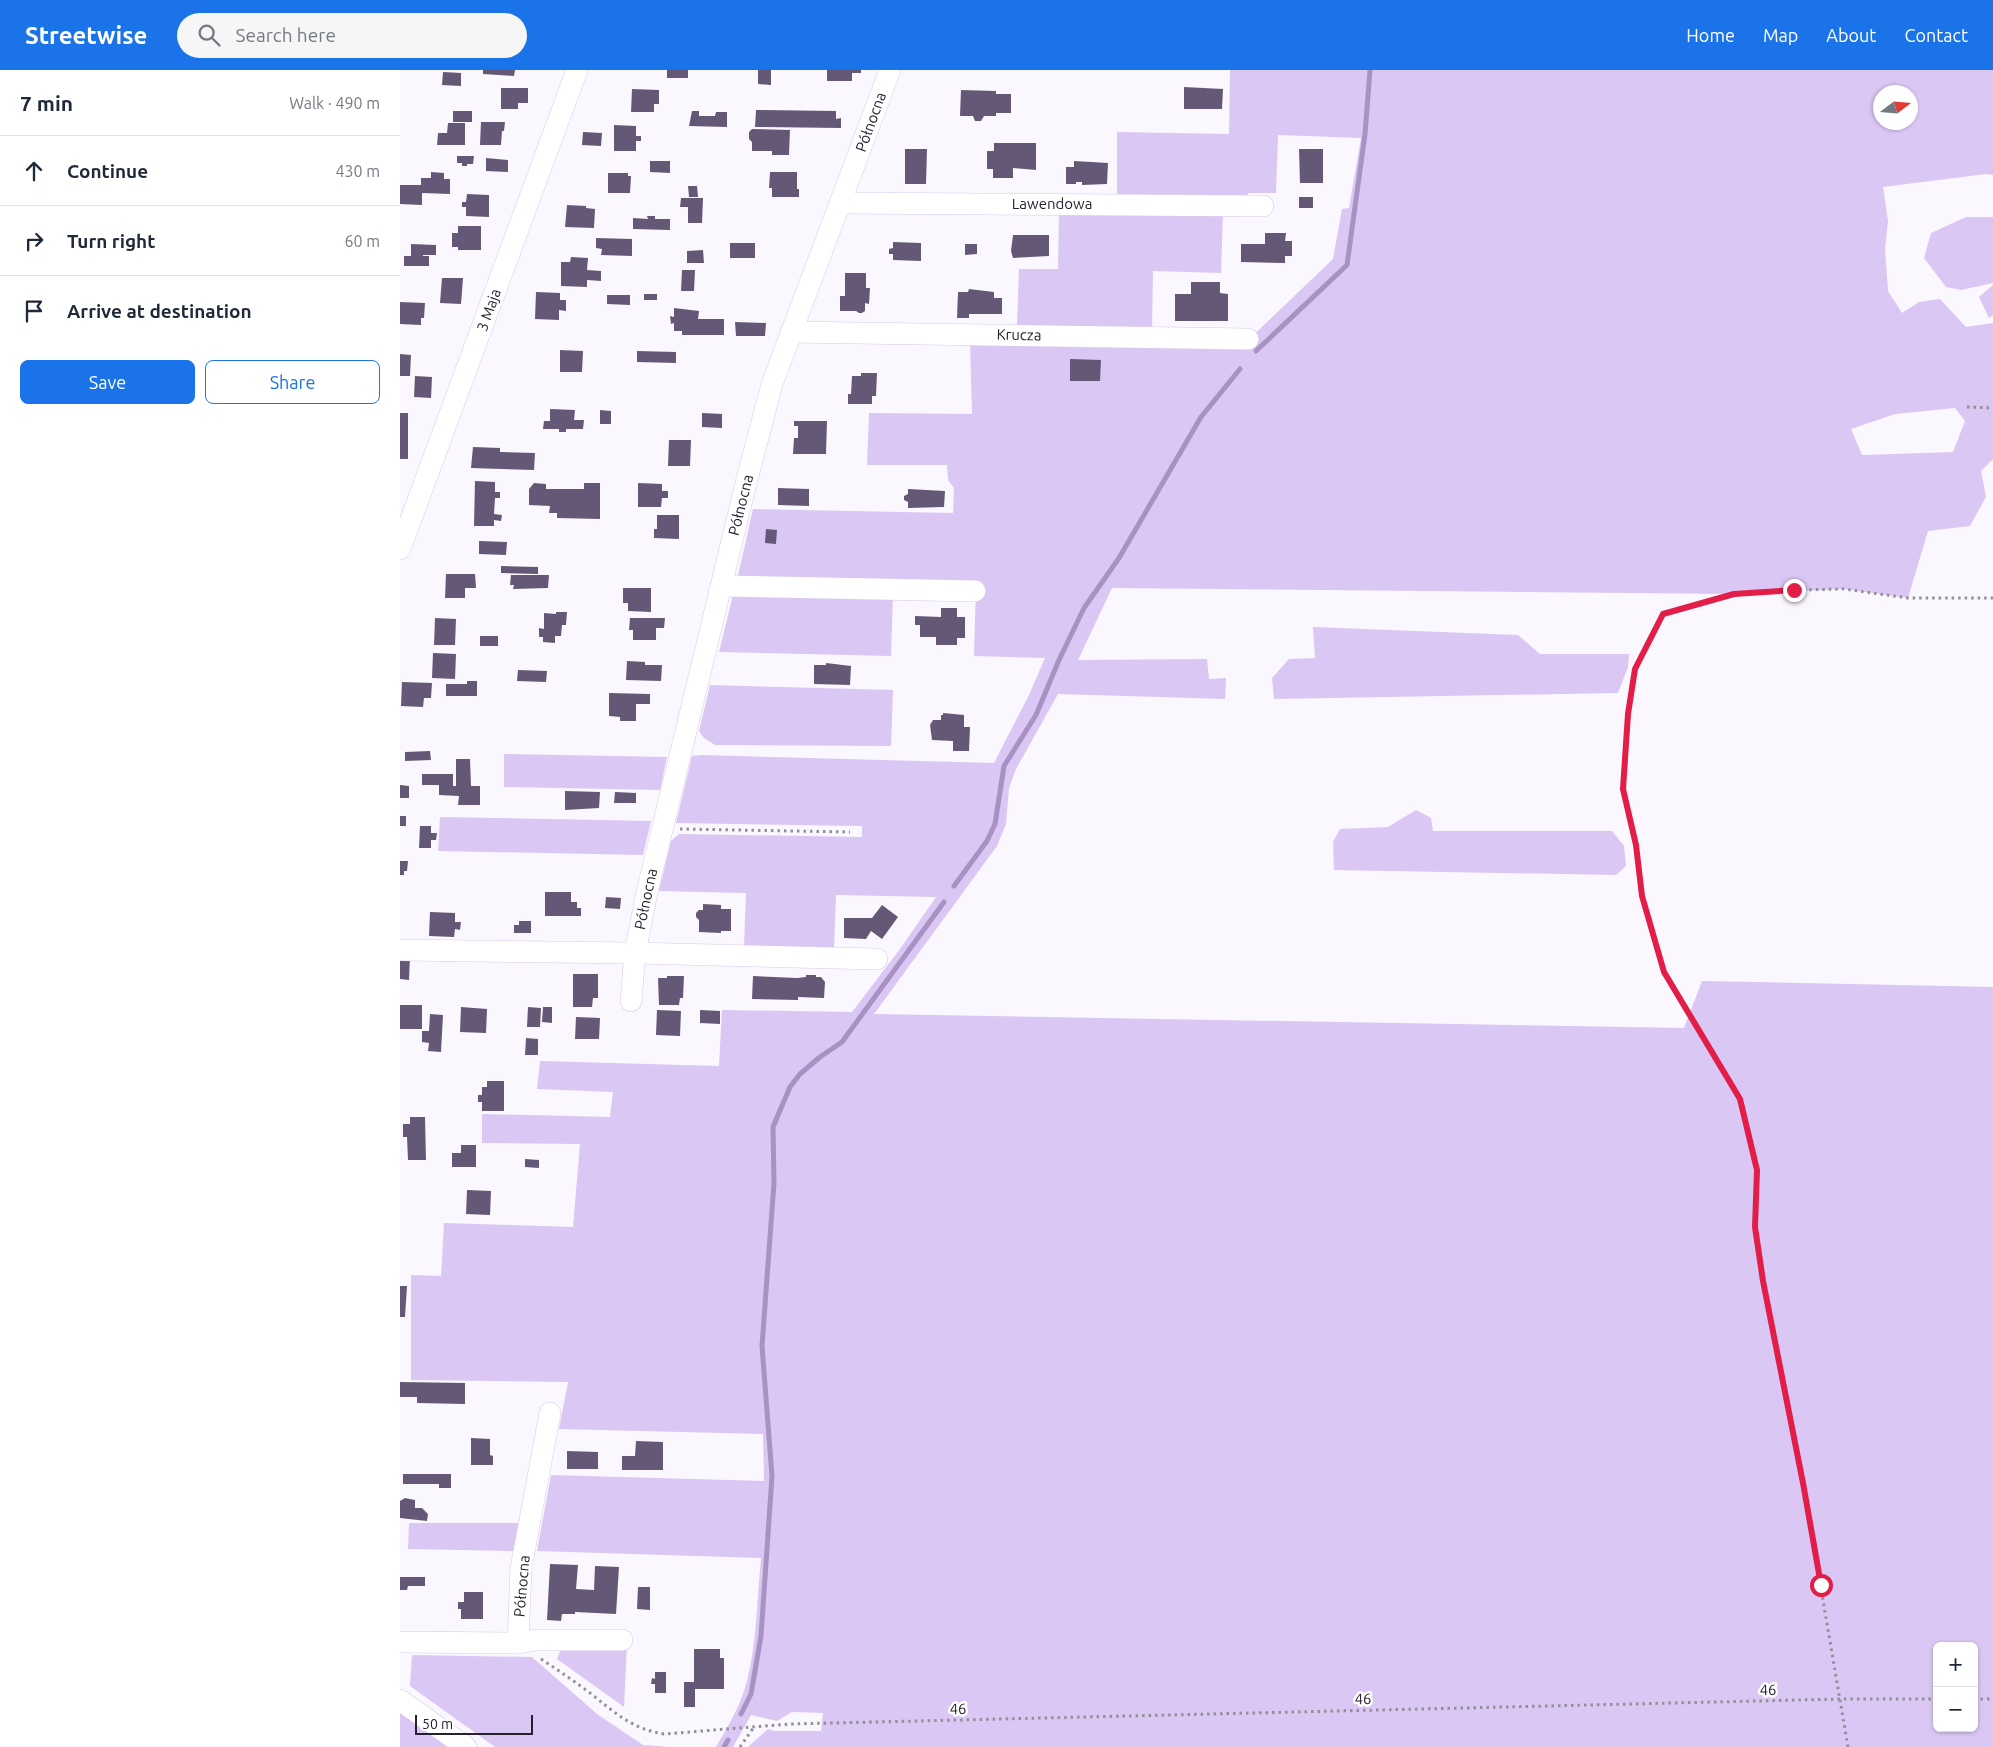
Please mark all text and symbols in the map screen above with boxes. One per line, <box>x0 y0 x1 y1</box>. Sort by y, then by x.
search box <box>177 13 527 58</box>
icon: search <box>195 21 223 49</box>
text: Streetwise <box>25 22 147 49</box>
text: Search here <box>235 24 336 46</box>
text: Home <box>1686 25 1735 45</box>
text: Map <box>1763 25 1798 45</box>
text: About <box>1826 25 1876 45</box>
text: Contact <box>1904 25 1968 45</box>
north arrow <box>1873 85 1918 130</box>
street label: Północna <box>852 90 889 154</box>
text: 7 min <box>20 91 73 115</box>
text: Walk · 490 m <box>289 94 380 112</box>
icon: ahead <box>20 157 48 185</box>
text: Continue <box>67 160 148 182</box>
text: 430 m <box>335 162 380 180</box>
street label: Lawendowa <box>1012 195 1092 212</box>
icon: right <box>20 227 48 255</box>
text: Turn right <box>67 230 155 252</box>
text: 60 m <box>344 232 380 250</box>
street label: 3 Maja <box>473 286 504 333</box>
icon: arrive <box>20 297 48 325</box>
text: Arrive at destination <box>67 300 252 322</box>
street label: Krucza <box>996 326 1042 343</box>
button: Save <box>20 360 195 404</box>
button: Share <box>205 360 380 404</box>
street label: Północna <box>725 473 756 537</box>
route end <box>1783 579 1806 602</box>
street label: Północna <box>631 867 660 931</box>
street label: Północna <box>510 1554 533 1618</box>
route start <box>1810 1574 1833 1597</box>
map controls <box>1933 1642 1978 1732</box>
button: + <box>1933 1642 1978 1687</box>
street label: 46 <box>1759 1681 1777 1698</box>
button: − <box>1933 1687 1978 1732</box>
street label: 46 <box>1354 1690 1372 1707</box>
street label: 46 <box>949 1700 967 1717</box>
scale bar <box>415 1712 532 1735</box>
text: 50 m <box>422 1716 453 1732</box>

